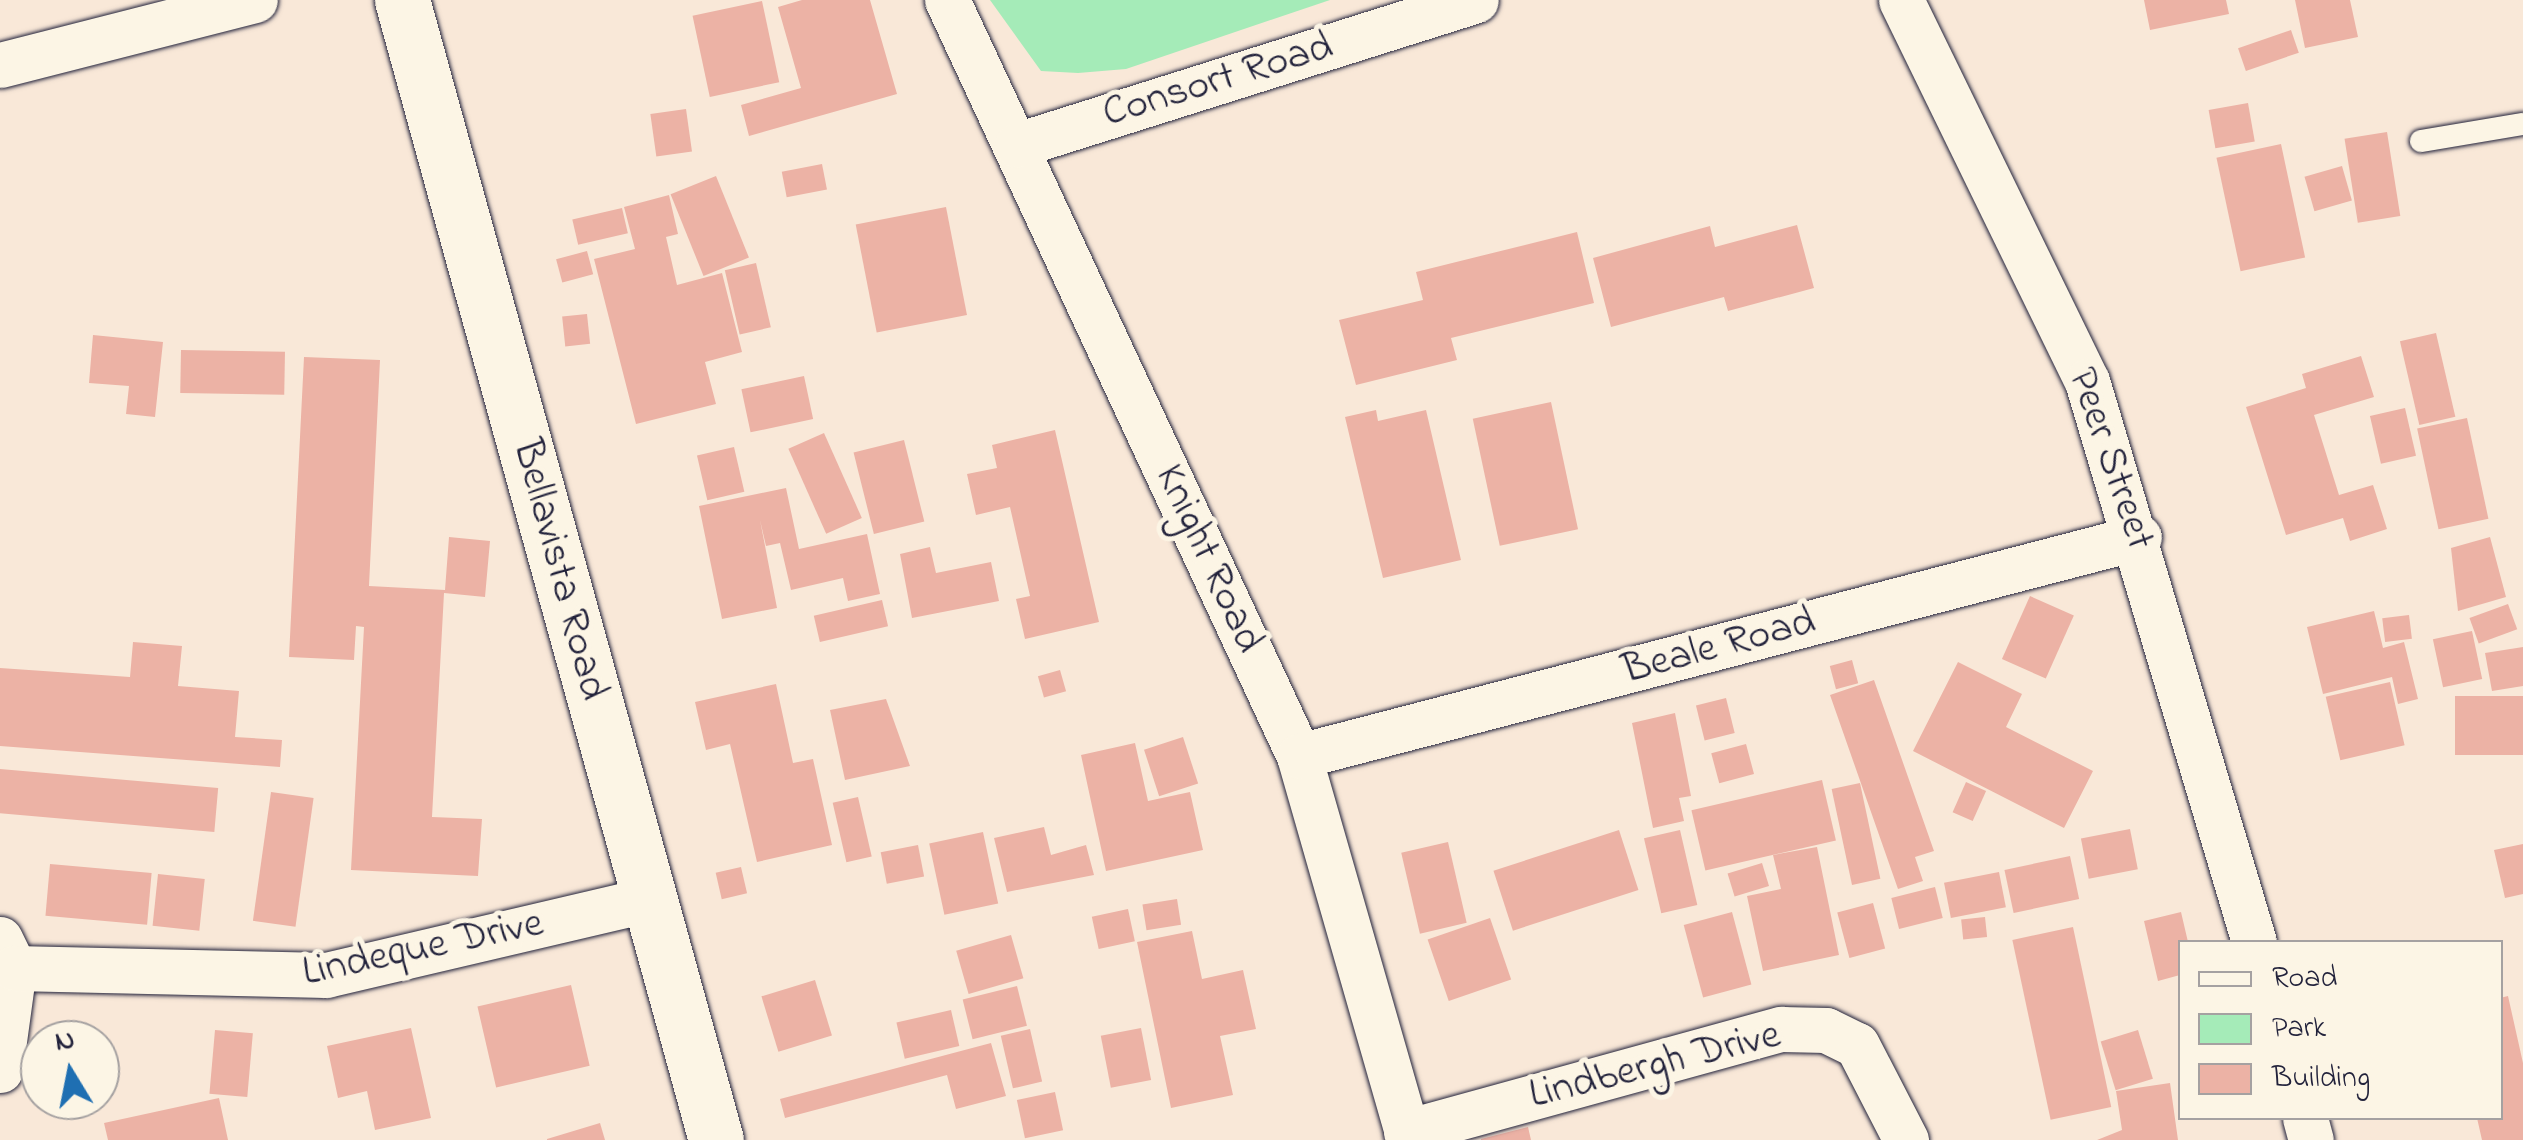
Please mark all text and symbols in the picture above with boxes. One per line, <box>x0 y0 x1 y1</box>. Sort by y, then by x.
street label: Consort Road <box>1097 22 1339 140</box>
street label: Peer Street <box>2055 362 2165 556</box>
street label: Bellavista Road <box>500 434 618 706</box>
street label: Knight Road <box>1143 457 1273 661</box>
street label: Beale Road <box>1617 597 1821 697</box>
street label: Lindeque Drive <box>298 899 548 999</box>
legend <box>2178 940 2503 1120</box>
text: Road <box>2272 957 2337 1001</box>
text: Park <box>2272 1007 2326 1051</box>
street label: Lindbergh Drive <box>1524 1010 1786 1122</box>
north arrow <box>20 1020 120 1120</box>
text: N <box>52 1020 78 1064</box>
text: Building <box>2272 1057 2370 1101</box>

